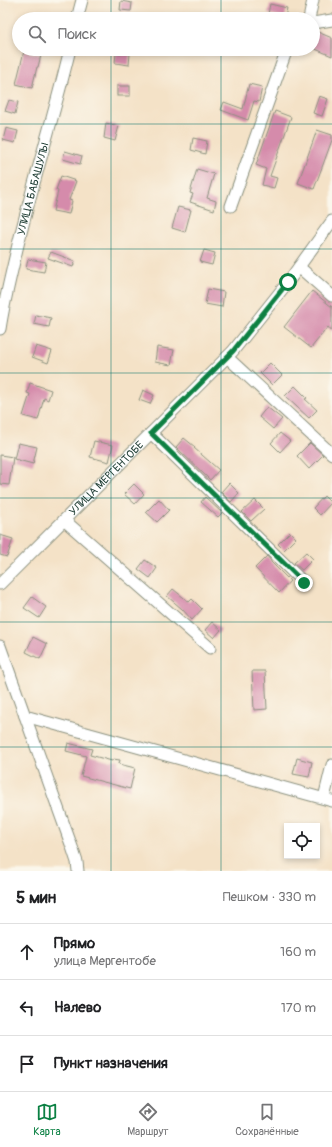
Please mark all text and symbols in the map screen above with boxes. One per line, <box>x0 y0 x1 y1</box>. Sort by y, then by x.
search box <box>12 12 320 56</box>
icon: search <box>26 23 48 45</box>
text: Поиск <box>58 25 97 44</box>
street label: УЛИЦА БАБАШУЛЫ <box>15 141 52 236</box>
route start <box>279 273 297 291</box>
street label: УЛИЦА МЕРГЕНТОБЕ <box>67 438 146 518</box>
route end <box>295 574 313 592</box>
map controls <box>284 823 320 859</box>
button: locate <box>284 823 320 859</box>
text: 5 мин <box>16 887 56 908</box>
text: Пешком · 330 m <box>223 889 316 905</box>
text: Прямо <box>54 934 95 953</box>
icon: ahead <box>16 941 38 963</box>
text: 160 m <box>280 944 316 960</box>
text: улица Мергентобе <box>54 953 156 969</box>
icon: left <box>16 997 38 1019</box>
text: Налево <box>54 998 101 1017</box>
text: 170 m <box>281 1000 316 1016</box>
icon: arrive <box>16 1053 38 1075</box>
text: Пункт назначения <box>54 1054 168 1073</box>
tab: Карта <box>33 1101 61 1138</box>
tab: Маршрут <box>127 1101 169 1138</box>
tab: Сохранённые <box>235 1101 299 1138</box>

